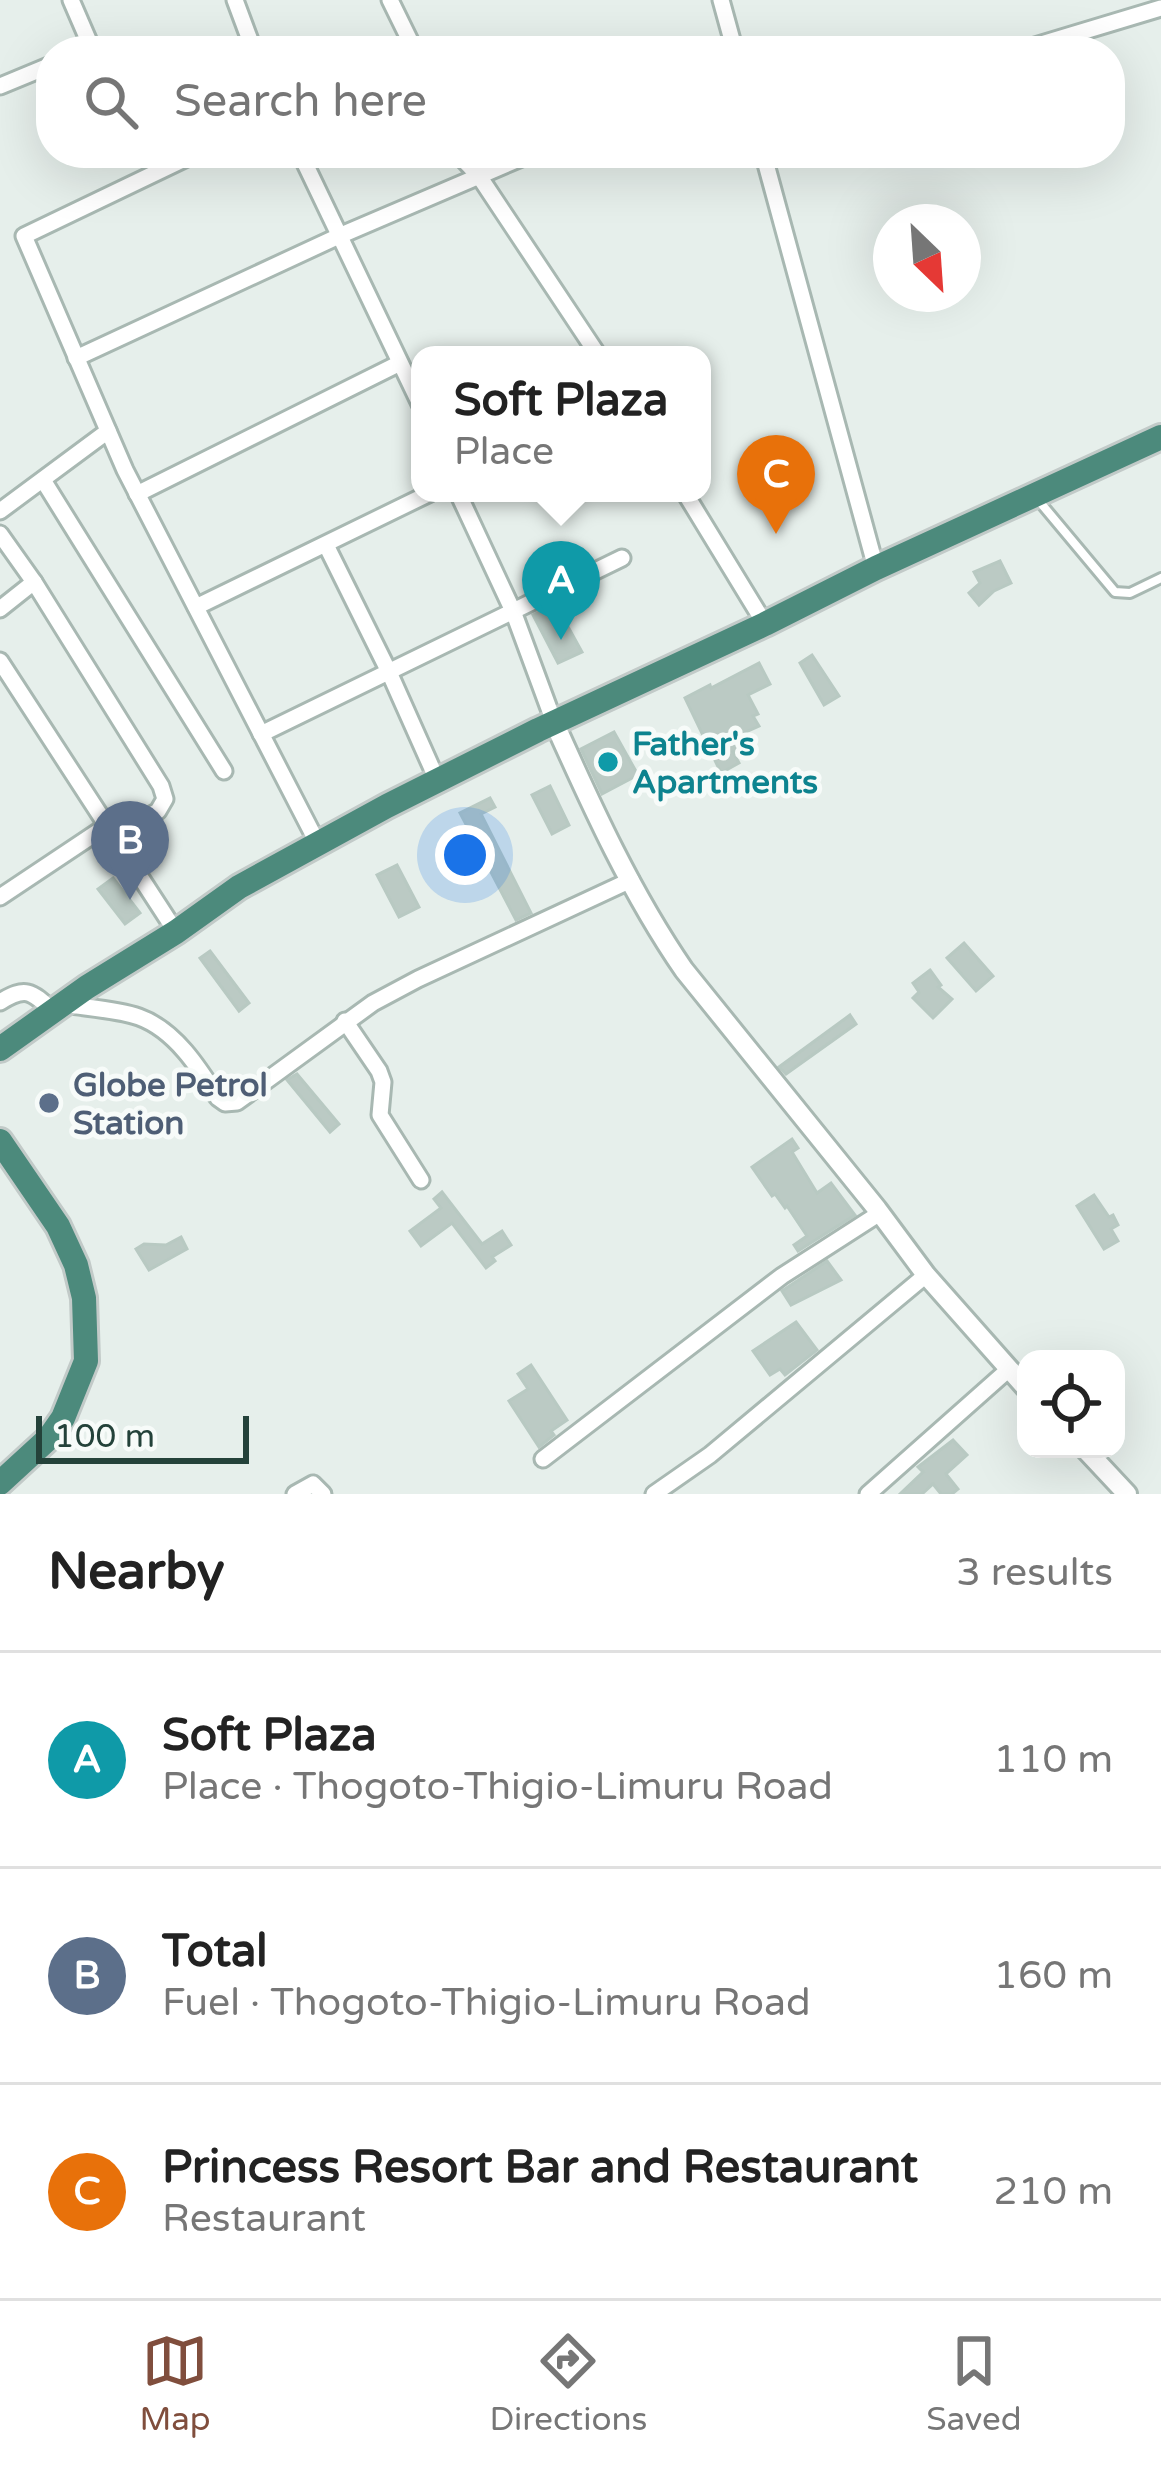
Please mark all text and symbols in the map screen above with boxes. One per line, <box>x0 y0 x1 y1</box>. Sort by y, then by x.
search box <box>36 36 1125 168</box>
icon: search <box>78 69 144 135</box>
text: Search here <box>174 75 427 129</box>
north arrow <box>873 204 981 312</box>
popup <box>411 346 711 502</box>
text: Soft Plaza <box>454 374 668 428</box>
text: Place <box>454 428 554 475</box>
pin: C <box>737 435 815 534</box>
pin: A <box>522 541 600 640</box>
place label: Father's Apartments <box>632 725 818 802</box>
marker: Father's Apartments <box>595 749 621 775</box>
pin: B <box>91 801 169 900</box>
your location <box>435 825 495 885</box>
place label: Globe Petrol Station <box>73 1066 268 1143</box>
marker: Globe Petrol Station <box>36 1090 62 1116</box>
map controls <box>1017 1350 1125 1458</box>
button: locate <box>1017 1350 1125 1458</box>
scale bar <box>36 1410 249 1463</box>
text: 100 m <box>54 1417 155 1456</box>
text: Nearby <box>48 1541 225 1603</box>
text: 3 results <box>956 1549 1113 1596</box>
text: Soft Plaza <box>162 1709 377 1763</box>
text: A <box>72 1736 102 1783</box>
text: 110 m <box>994 1736 1113 1783</box>
text: Place · Thogoto-Thigio-Limuru Road <box>162 1763 833 1810</box>
text: Total <box>162 1925 267 1979</box>
text: B <box>73 1952 101 1999</box>
text: 160 m <box>994 1952 1113 1999</box>
text: Fuel · Thogoto-Thigio-Limuru Road <box>162 1979 811 2026</box>
text: Princess Resort Bar and Restaurant <box>162 2141 918 2195</box>
text: C <box>73 2168 101 2215</box>
text: 210 m <box>994 2168 1113 2215</box>
text: Restaurant <box>162 2195 366 2242</box>
tab: Map <box>139 2328 211 2439</box>
tab: Directions <box>489 2328 647 2439</box>
tab: Saved <box>926 2328 1022 2439</box>

